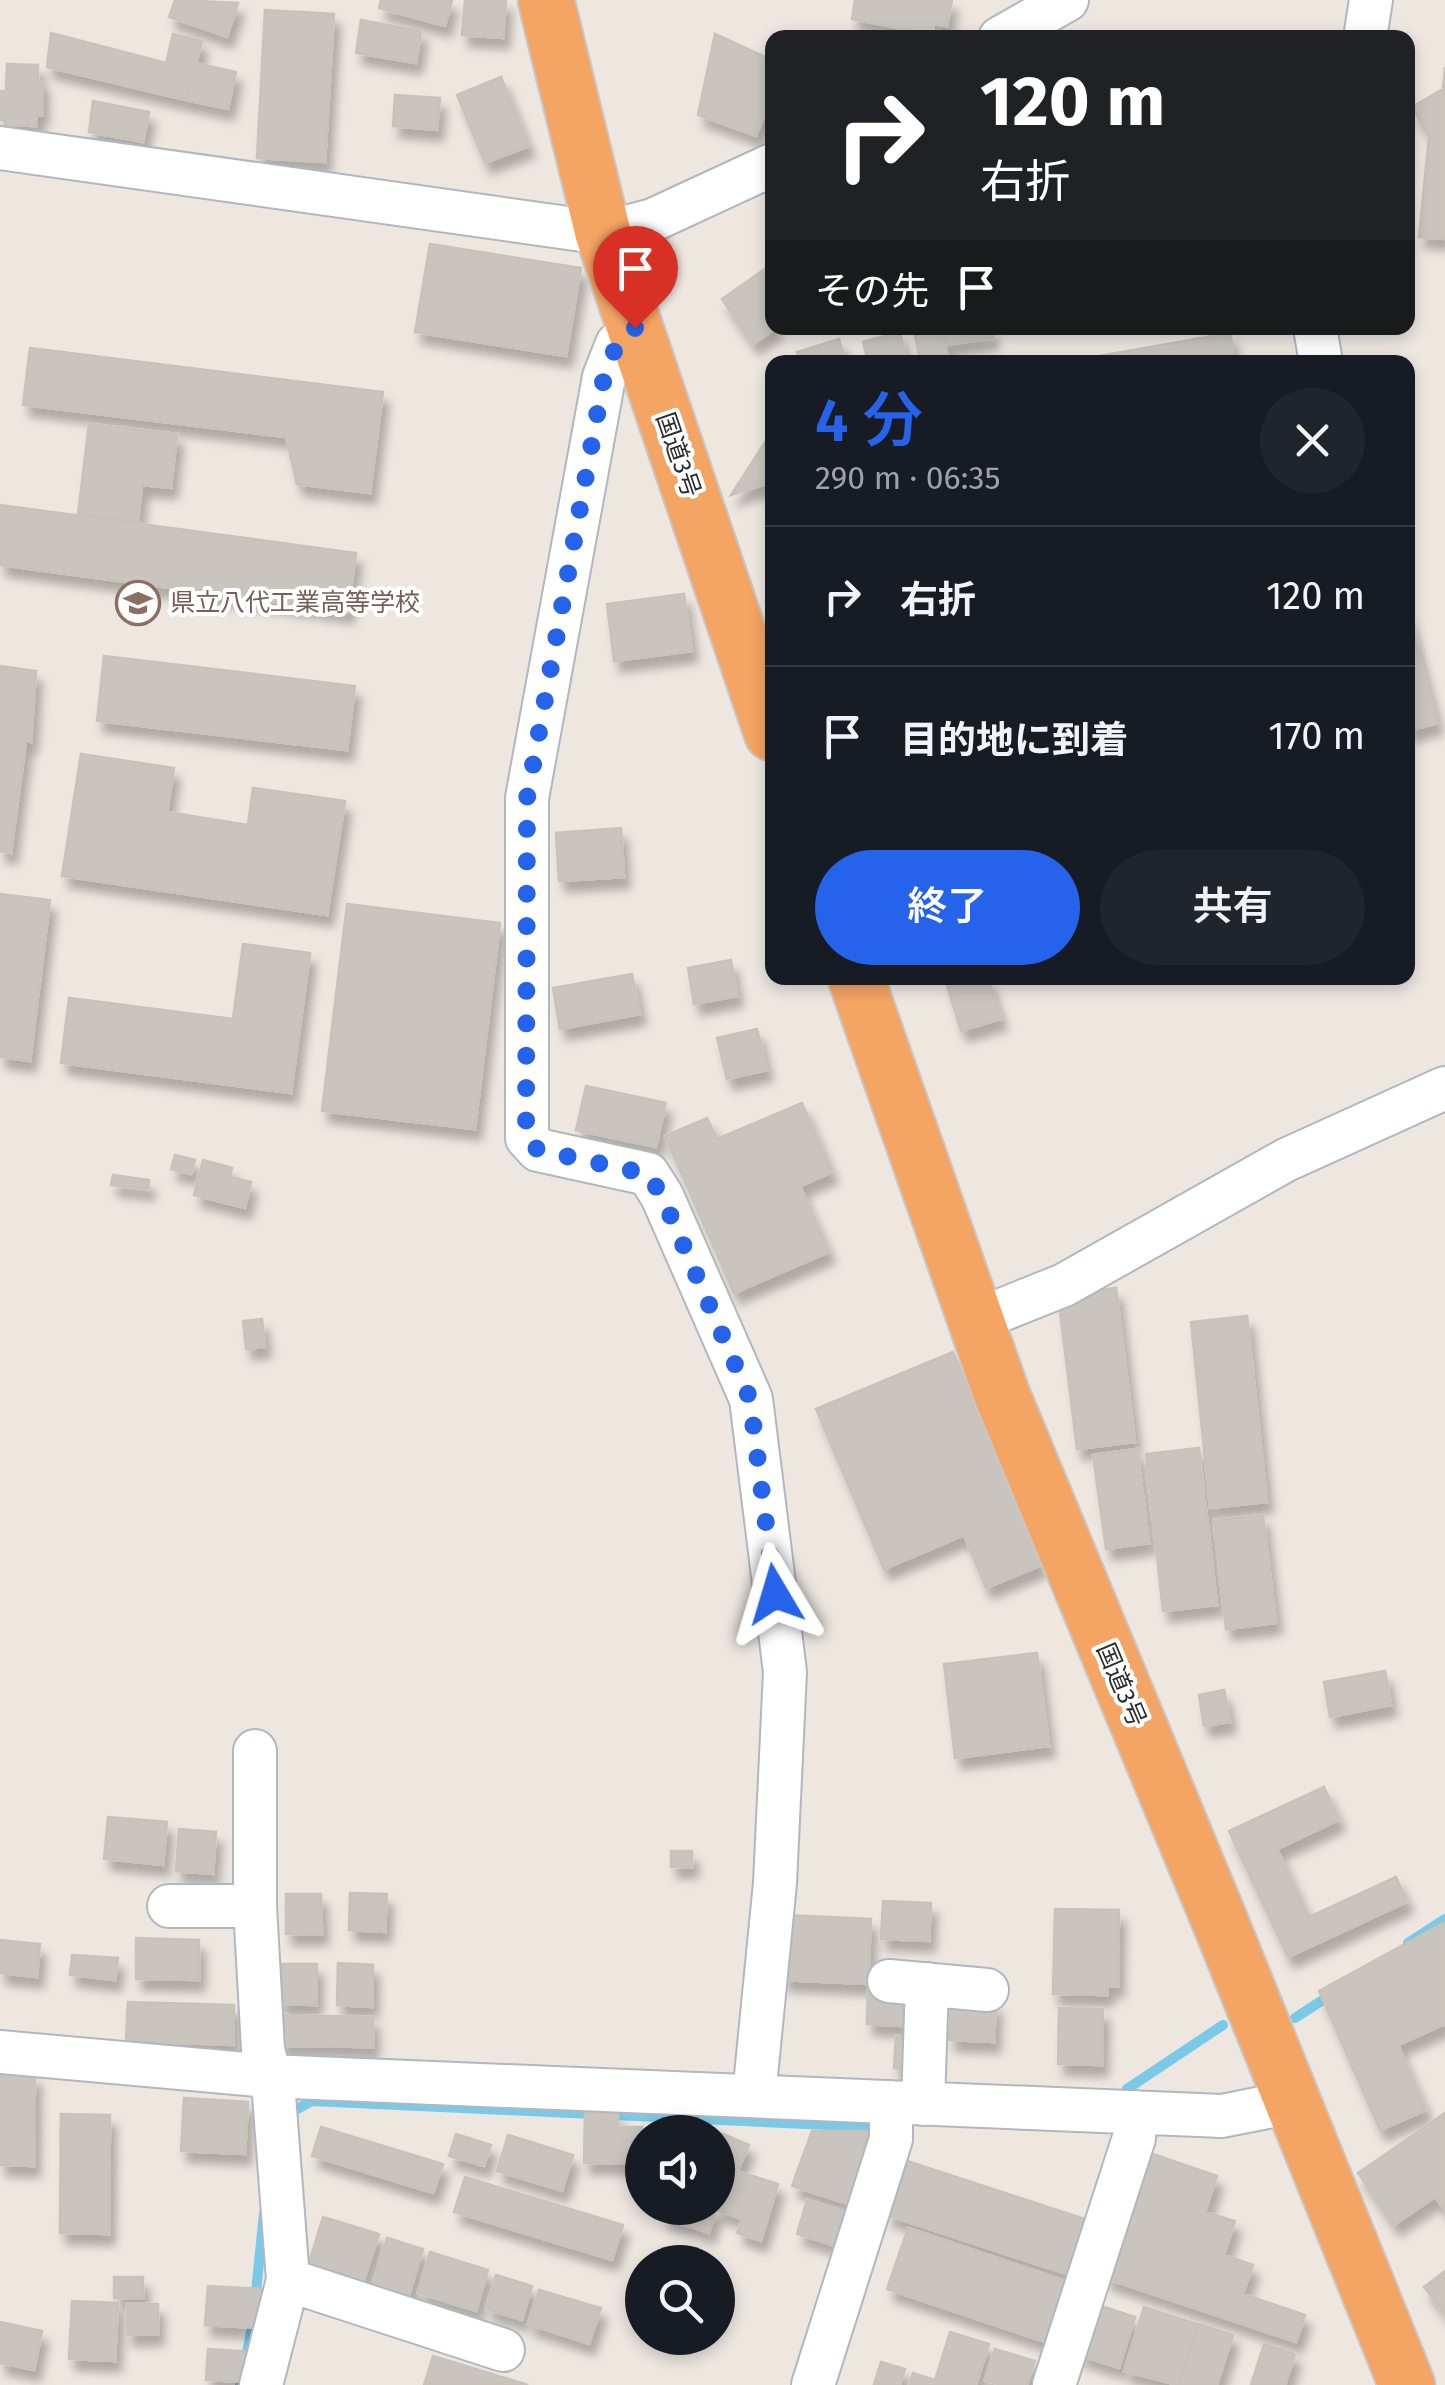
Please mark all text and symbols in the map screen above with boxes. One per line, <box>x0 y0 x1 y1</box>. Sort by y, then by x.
text: 120 m <box>980 60 1165 144</box>
icon: right <box>815 70 945 200</box>
text: 右折 <box>980 155 1070 209</box>
pin <box>593 226 678 329</box>
icon: arrive <box>608 241 663 296</box>
icon: arrive <box>949 260 1004 315</box>
text: その先 <box>815 268 929 314</box>
text: 4 分 <box>815 385 923 457</box>
button: close <box>1260 388 1365 493</box>
street label: 国道3号 <box>650 409 706 501</box>
text: 290 m · 06:35 <box>815 459 1001 497</box>
icon: right <box>815 569 870 624</box>
text: 120 m <box>1266 573 1365 619</box>
text: 右折 <box>900 577 976 623</box>
school or university icon: 県立八代工業高等学校 <box>115 580 161 626</box>
place label: 県立八代工業高等学校 <box>170 588 420 618</box>
icon: arrive <box>815 709 870 764</box>
text: 170 m <box>1268 713 1365 759</box>
text: 目的地に到着 <box>900 717 1128 763</box>
button: 終了 <box>815 850 1080 965</box>
button: 共有 <box>1100 850 1365 965</box>
position arrow <box>723 1542 827 1646</box>
street label: 国道3号 <box>1090 1639 1152 1731</box>
map controls <box>625 2115 735 2355</box>
button: sound <box>625 2115 735 2225</box>
button: search <box>625 2245 735 2355</box>

